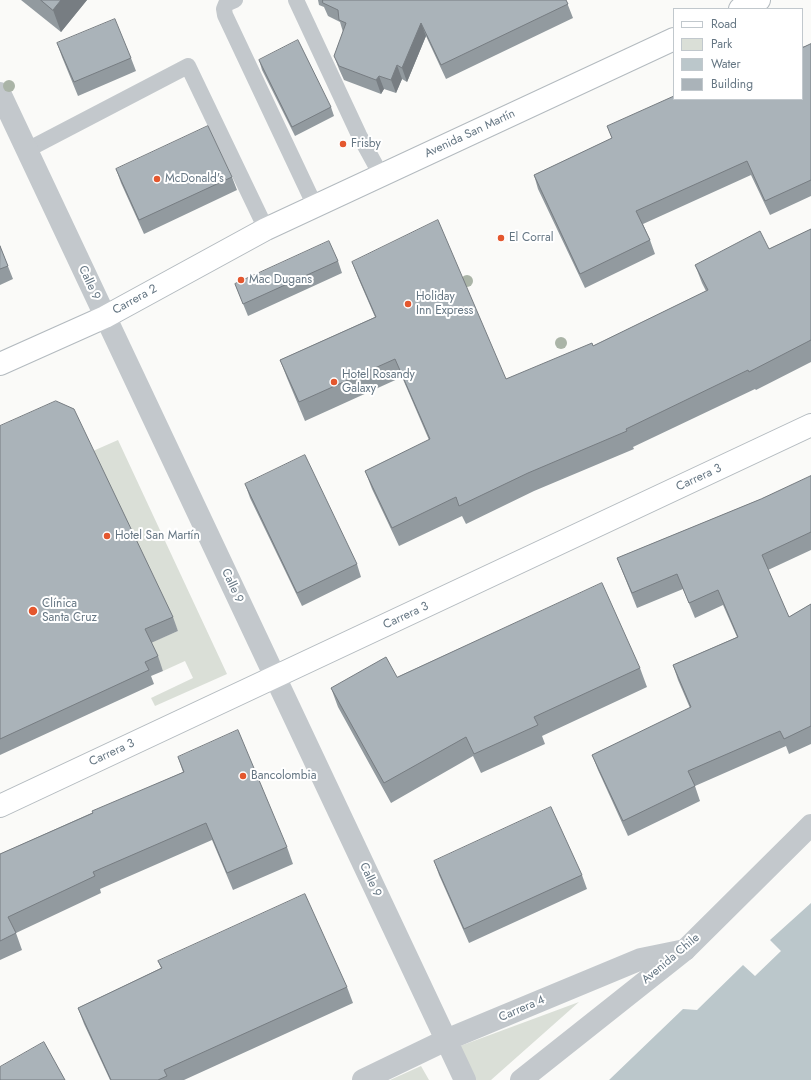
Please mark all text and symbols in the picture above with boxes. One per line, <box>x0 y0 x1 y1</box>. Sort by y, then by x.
legend <box>673 8 803 100</box>
text: Road <box>711 15 737 33</box>
text: Park <box>711 35 732 53</box>
text: Water <box>711 55 741 73</box>
text: Building <box>711 75 753 93</box>
street label: Avenida San Martín <box>422 107 518 161</box>
place label: Frisby <box>351 137 381 151</box>
marker: Frisby <box>338 139 348 149</box>
place label: McDonald's <box>165 172 224 186</box>
marker: McDonald's <box>152 174 162 184</box>
place label: El Corral <box>509 231 553 245</box>
marker: El Corral <box>496 233 506 243</box>
street label: Calle 9 <box>75 264 103 302</box>
place label: Mac Dugans <box>249 273 312 287</box>
marker: Mac Dugans <box>236 275 246 285</box>
street label: Carrera 2 <box>110 282 160 318</box>
place label: Holiday Inn Express <box>416 290 473 318</box>
marker: Holiday Inn Express <box>403 299 413 309</box>
place label: Hotel Rosandy Galaxy <box>342 368 415 396</box>
marker: Hotel Rosandy Galaxy <box>329 377 339 387</box>
street label: Carrera 3 <box>674 461 724 495</box>
place label: Hotel San Martín <box>115 529 200 543</box>
marker: Hotel San Martín <box>102 531 112 541</box>
street label: Calle 9 <box>218 567 246 605</box>
place label: Clínica Santa Cruz <box>42 597 97 625</box>
street label: Carrera 3 <box>381 599 431 633</box>
marker: Clínica Santa Cruz <box>27 605 39 617</box>
street label: Carrera 3 <box>87 736 137 770</box>
place label: Bancolombia <box>251 769 316 783</box>
marker: Bancolombia <box>238 771 248 781</box>
street label: Calle 9 <box>356 861 384 899</box>
street label: Avenida Chile <box>639 931 703 987</box>
street label: Carrera 4 <box>497 993 547 1025</box>

